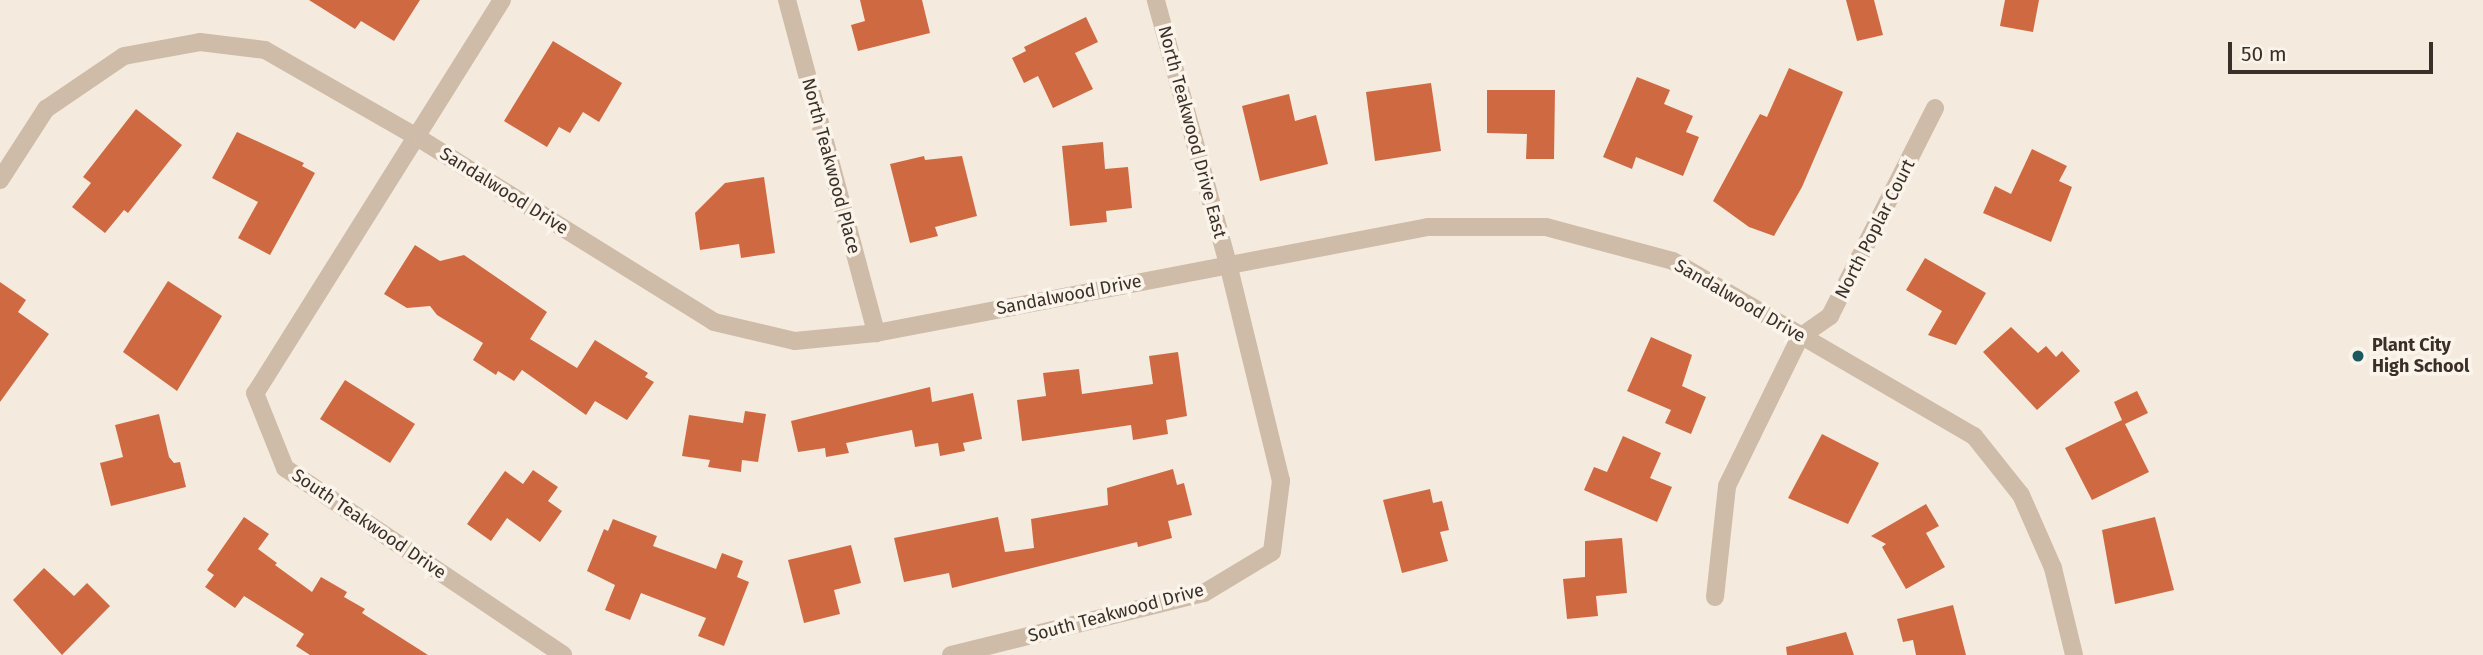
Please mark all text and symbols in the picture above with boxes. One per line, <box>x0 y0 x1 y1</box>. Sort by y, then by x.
street label: North Teakwood Drive East <box>1153 23 1231 241</box>
scale bar <box>2231 28 2436 72</box>
text: 50 m <box>2241 41 2287 67</box>
street label: North Teakwood Place <box>797 76 865 256</box>
street label: Sandalwood Drive <box>436 143 572 239</box>
street label: North Poplar Court <box>1831 156 1919 302</box>
street label: Sandalwood Drive <box>1671 255 1809 347</box>
street label: Sandalwood Drive <box>995 270 1143 320</box>
place label: Plant City High School <box>2372 335 2469 378</box>
marker: Plant City High School <box>2350 348 2366 364</box>
street label: South Teakwood Drive <box>288 464 450 584</box>
street label: South Teakwood Drive <box>1026 579 1206 647</box>

